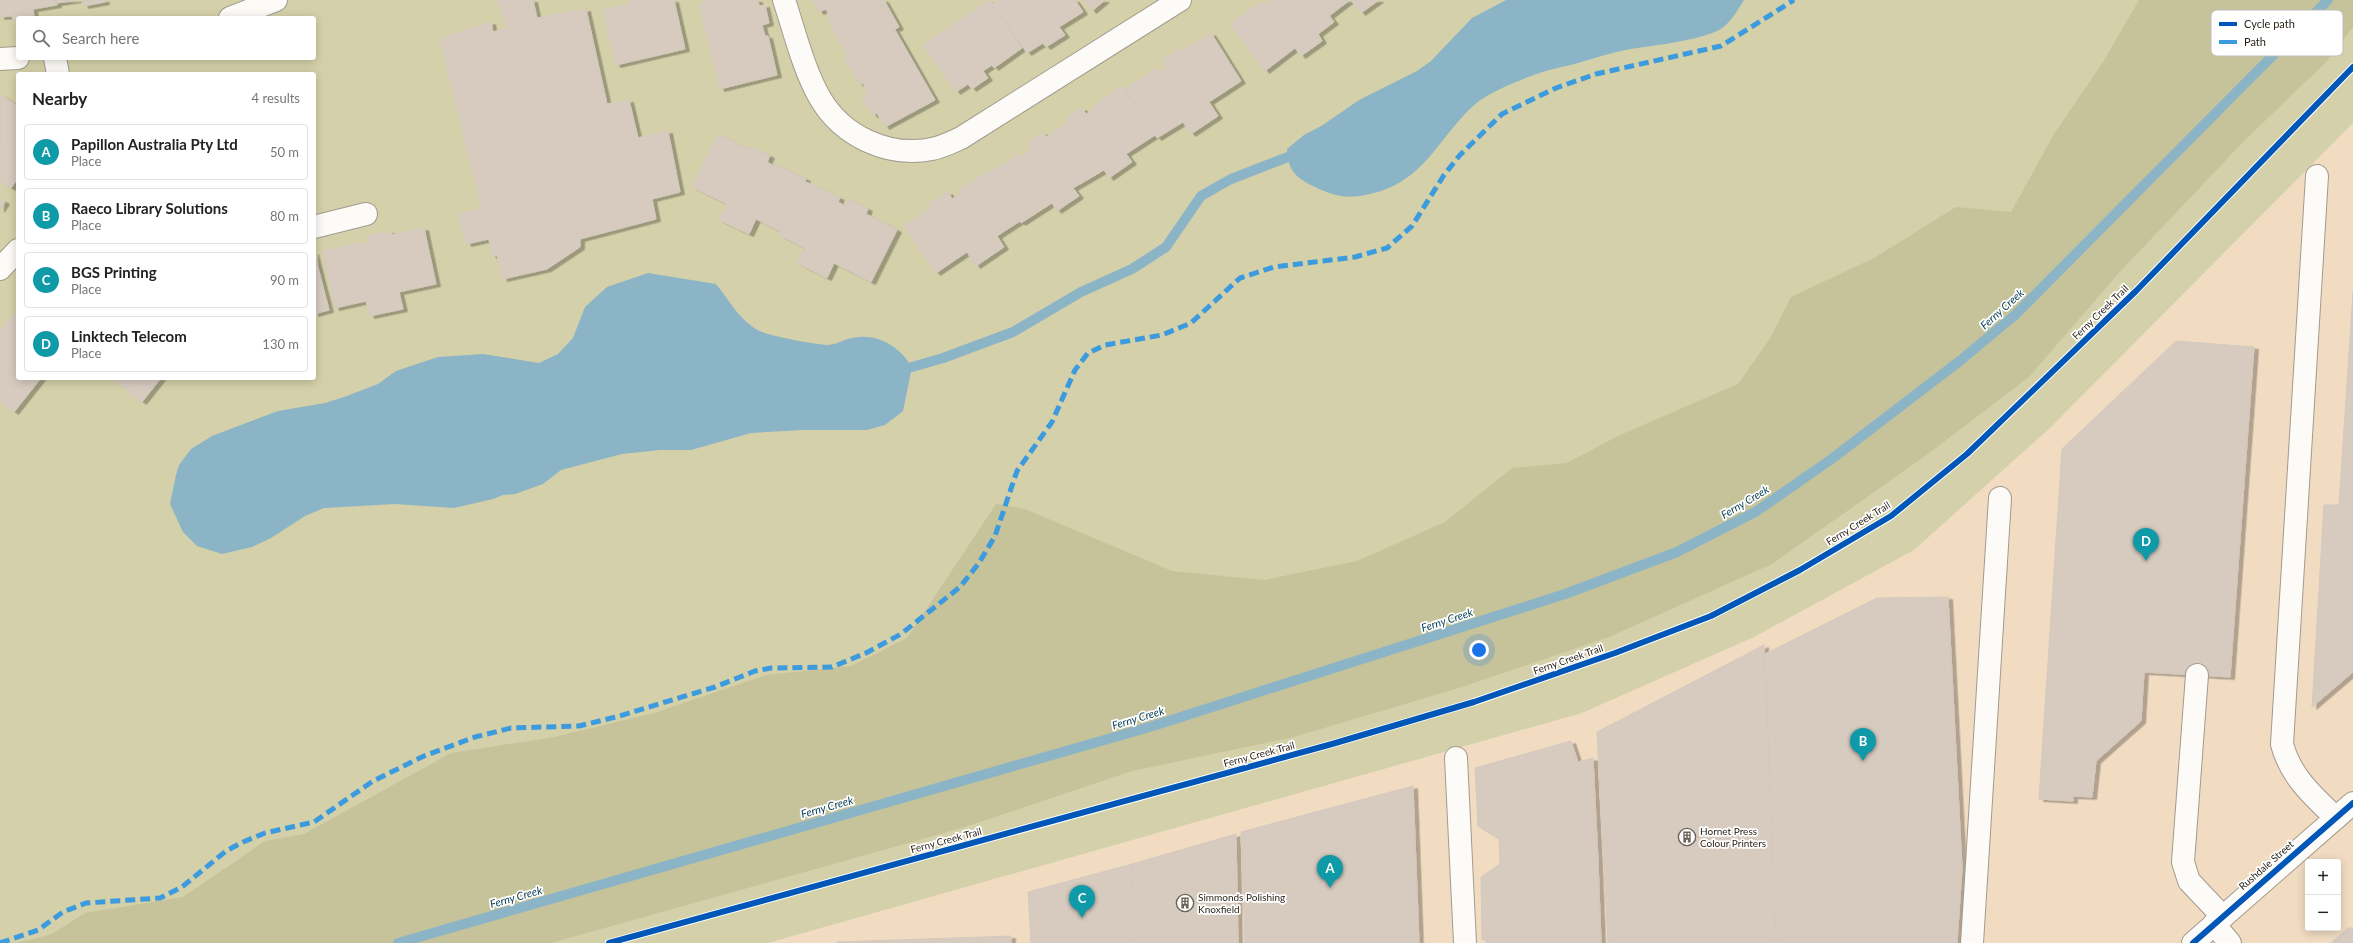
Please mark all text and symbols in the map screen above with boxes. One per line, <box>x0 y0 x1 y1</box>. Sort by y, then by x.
legend <box>2211 10 2343 56</box>
search box <box>16 16 316 60</box>
text: Cycle path <box>2244 17 2295 30</box>
icon: search <box>30 27 52 49</box>
text: Search here <box>62 29 139 47</box>
text: Path <box>2244 35 2266 48</box>
text: Nearby <box>32 88 87 109</box>
text: 4 results <box>252 90 300 106</box>
text: Papillon Australia Pty Ltd <box>71 135 238 153</box>
text: A <box>41 144 51 160</box>
text: 50 m <box>270 144 299 160</box>
text: Place <box>71 153 101 169</box>
text: Raeco Library Solutions <box>71 199 228 217</box>
text: B <box>42 208 50 224</box>
text: 80 m <box>270 208 299 224</box>
text: Place <box>71 217 101 233</box>
text: BGS Printing <box>71 263 157 281</box>
text: C <box>42 272 50 288</box>
text: 90 m <box>270 272 299 288</box>
text: Place <box>71 281 101 297</box>
street label: Ferny Creek Trail <box>2070 282 2130 342</box>
water label: Ferny Creek <box>1977 285 2027 331</box>
text: Linktech Telecom <box>71 327 187 345</box>
text: D <box>41 336 51 352</box>
text: 130 m <box>262 336 299 352</box>
text: Place <box>71 345 101 361</box>
water label: Ferny Creek <box>1718 482 1772 521</box>
street label: Ferny Creek Trail <box>1824 499 1892 547</box>
pin: D <box>2133 528 2159 561</box>
water label: Ferny Creek <box>1419 605 1475 634</box>
your location <box>1469 640 1489 660</box>
street label: Ferny Creek Trail <box>1531 641 1605 677</box>
water label: Ferny Creek <box>1110 703 1166 732</box>
pin: B <box>1850 728 1876 761</box>
street label: Ferny Creek Trail <box>1222 739 1296 769</box>
water label: Ferny Creek <box>799 793 855 820</box>
street label: Ferny Creek Trail <box>909 825 983 855</box>
place label: Hornet Press Colour Printers <box>1700 825 1766 849</box>
building icon: Hornet Press Colour Printers <box>1677 827 1697 847</box>
street label: Rushdale Street <box>2236 838 2296 892</box>
pin: A <box>1317 855 1343 888</box>
map controls <box>2305 859 2341 931</box>
button: + <box>2305 859 2341 895</box>
water label: Ferny Creek <box>488 883 544 910</box>
pin: C <box>1069 885 1095 918</box>
place label: Simmonds Polishing Knoxfield <box>1198 891 1285 915</box>
building icon: Simmonds Polishing Knoxfield <box>1175 893 1195 913</box>
button: − <box>2305 895 2341 931</box>

